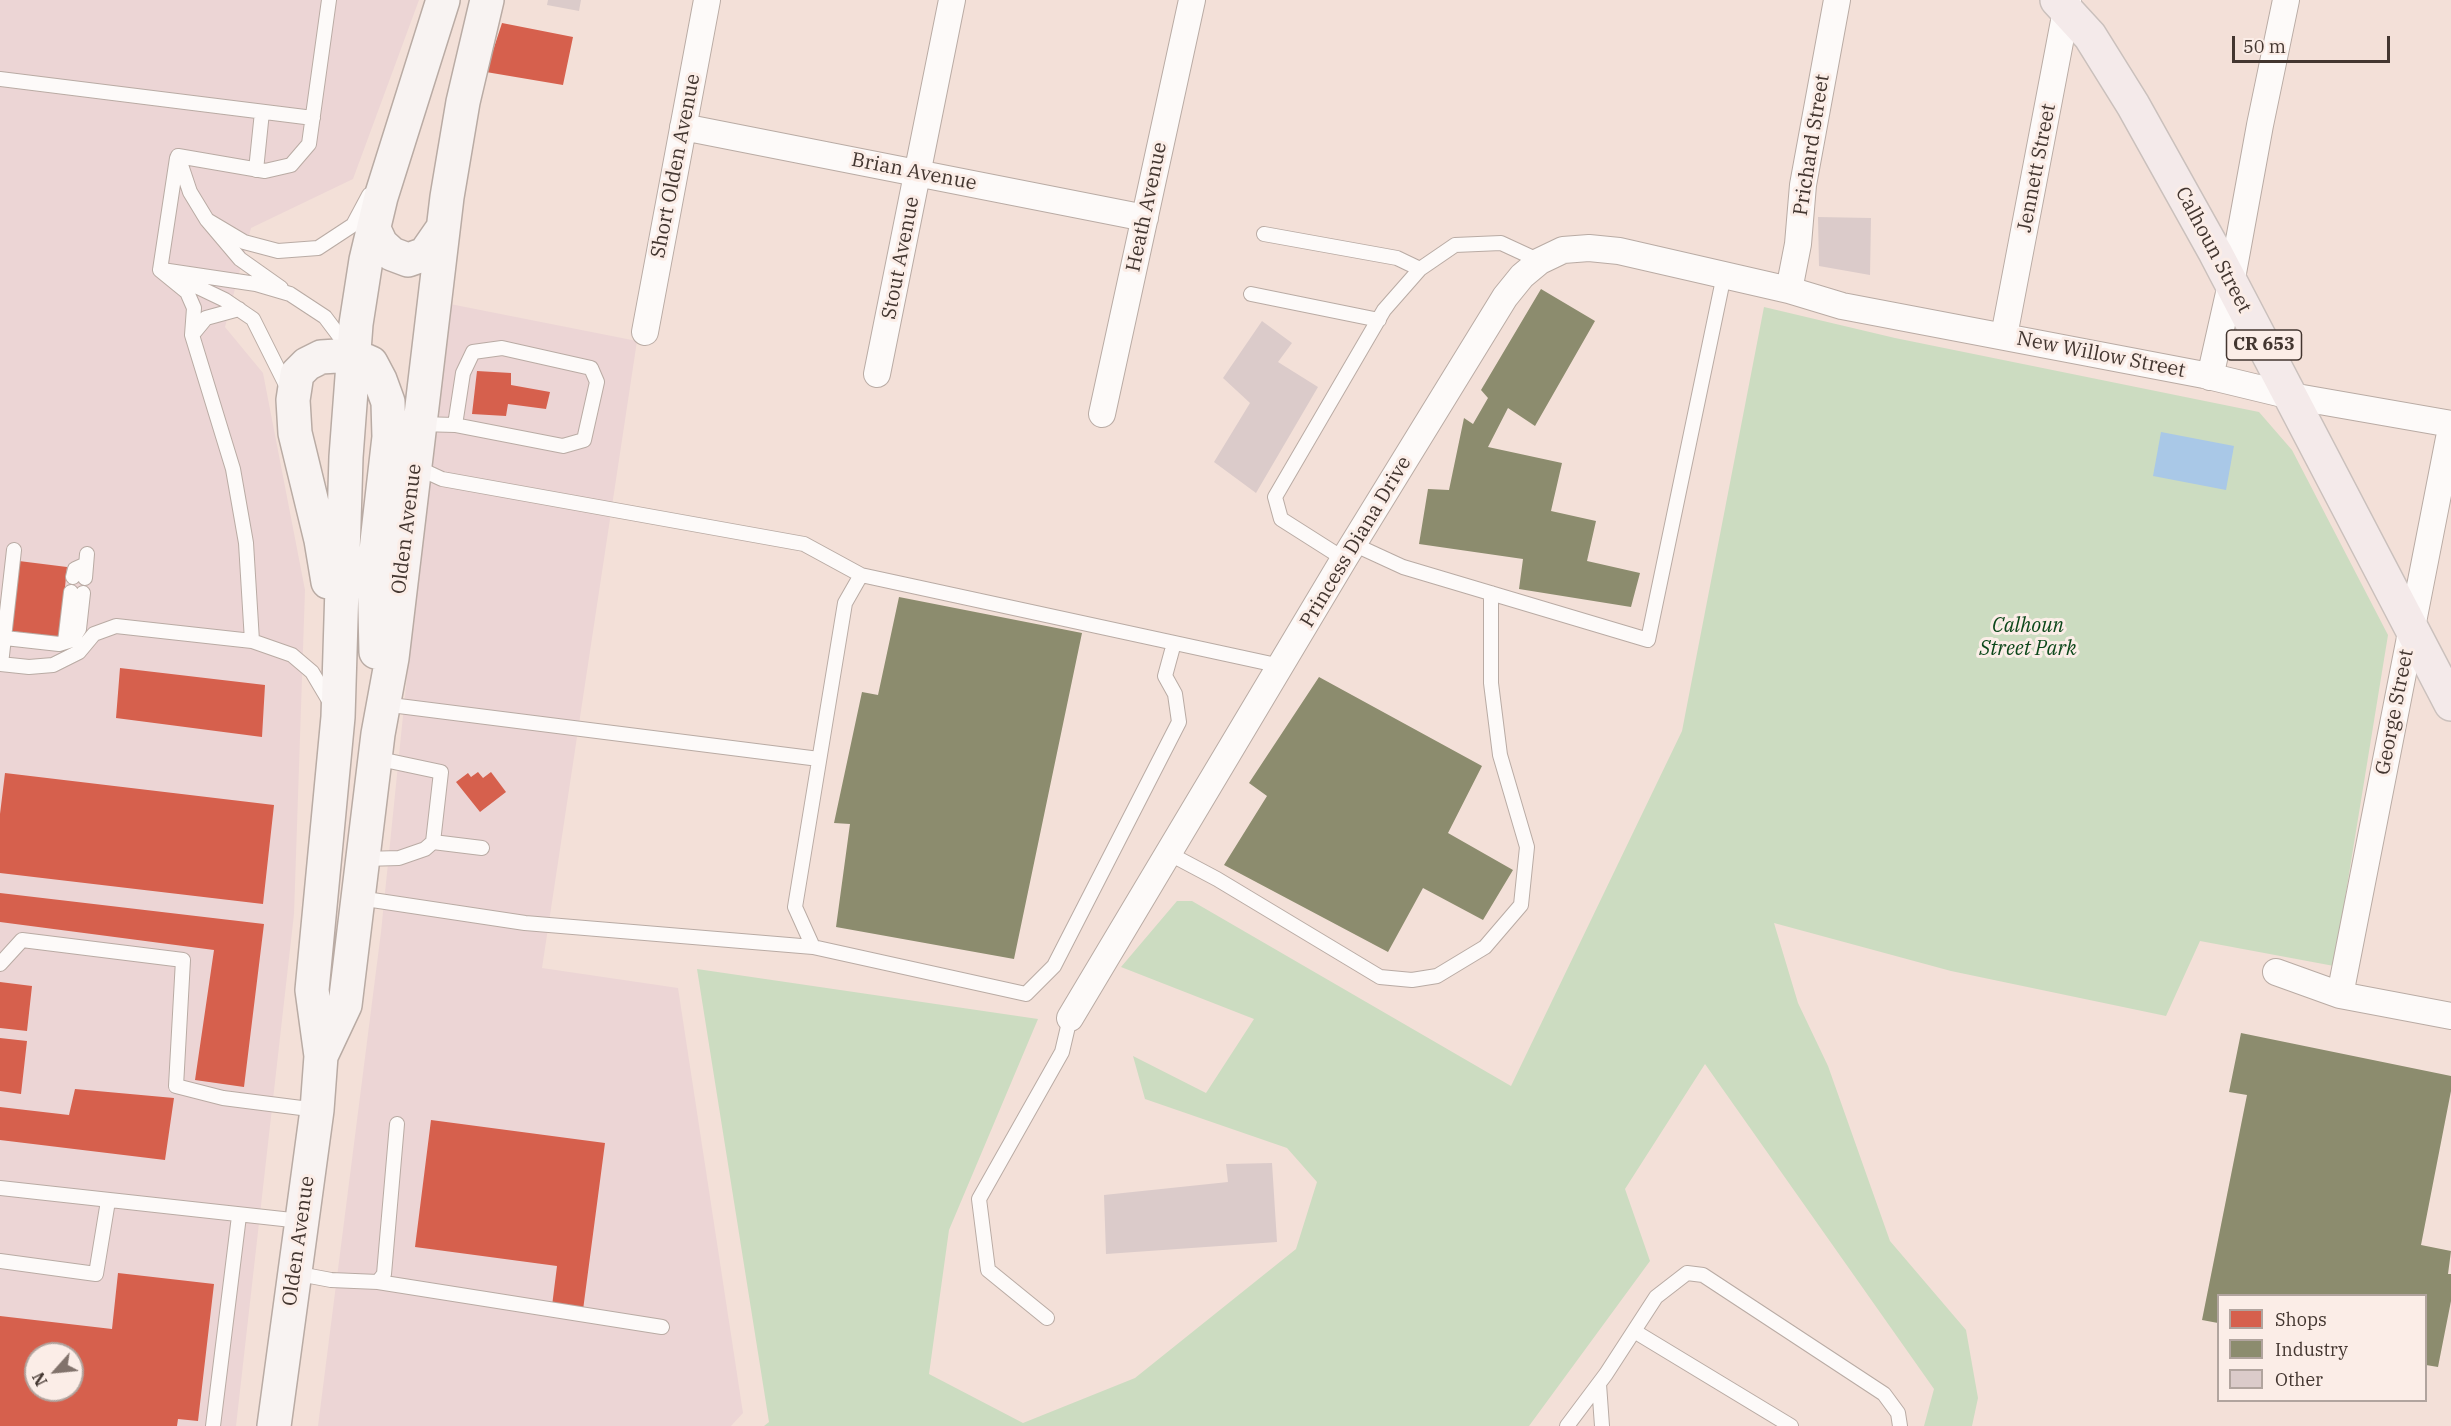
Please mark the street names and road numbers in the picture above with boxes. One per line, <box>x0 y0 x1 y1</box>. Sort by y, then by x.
street label: Short Olden Avenue <box>646 72 706 260</box>
street label: Prichard Street <box>1789 72 1835 218</box>
street label: Jennett Street <box>2013 102 2061 234</box>
street label: Heath Avenue <box>1122 140 1172 274</box>
street label: Brian Avenue <box>849 148 979 196</box>
street label: Calhoun Street <box>2170 183 2256 317</box>
street label: Stout Avenue <box>877 195 925 321</box>
street label: New Willow Street <box>2015 327 2187 383</box>
road number: CR 653 <box>2226 330 2302 360</box>
street label: Princess Diana Drive <box>1295 452 1417 632</box>
street label: Olden Avenue <box>387 463 427 595</box>
street label: George Street <box>2371 647 2419 777</box>
street label: Olden Avenue <box>278 1175 320 1307</box>

